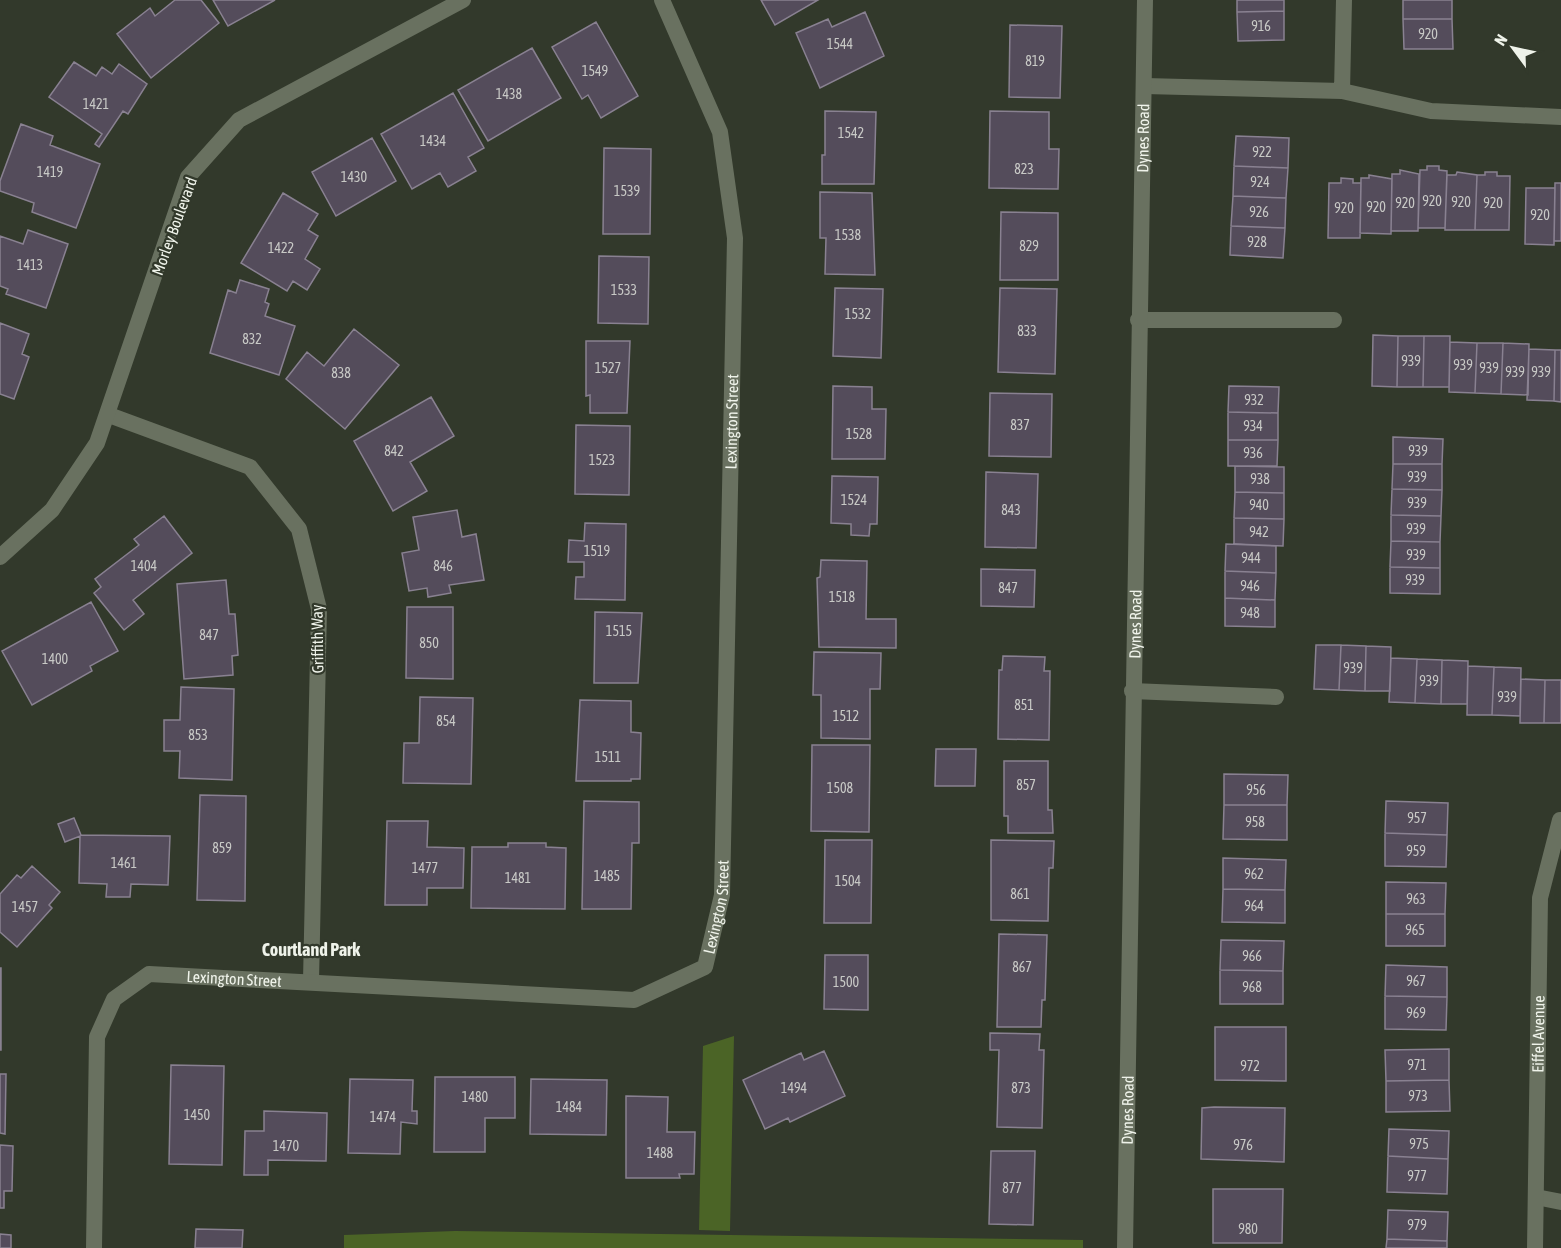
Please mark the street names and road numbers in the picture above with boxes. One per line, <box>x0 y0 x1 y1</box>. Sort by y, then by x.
street label: Dynes Road <box>1133 103 1152 173</box>
street label: Morley Boulevard <box>148 174 201 278</box>
street label: Lexington Street <box>721 374 741 470</box>
street label: Dynes Road <box>1125 589 1145 659</box>
street label: Griffith Way <box>307 604 328 674</box>
street label: Lexington Street <box>699 859 732 956</box>
street label: Lexington Street <box>186 967 283 990</box>
street label: Eiffel Avenue <box>1529 995 1548 1073</box>
street label: Dynes Road <box>1118 1075 1137 1145</box>

